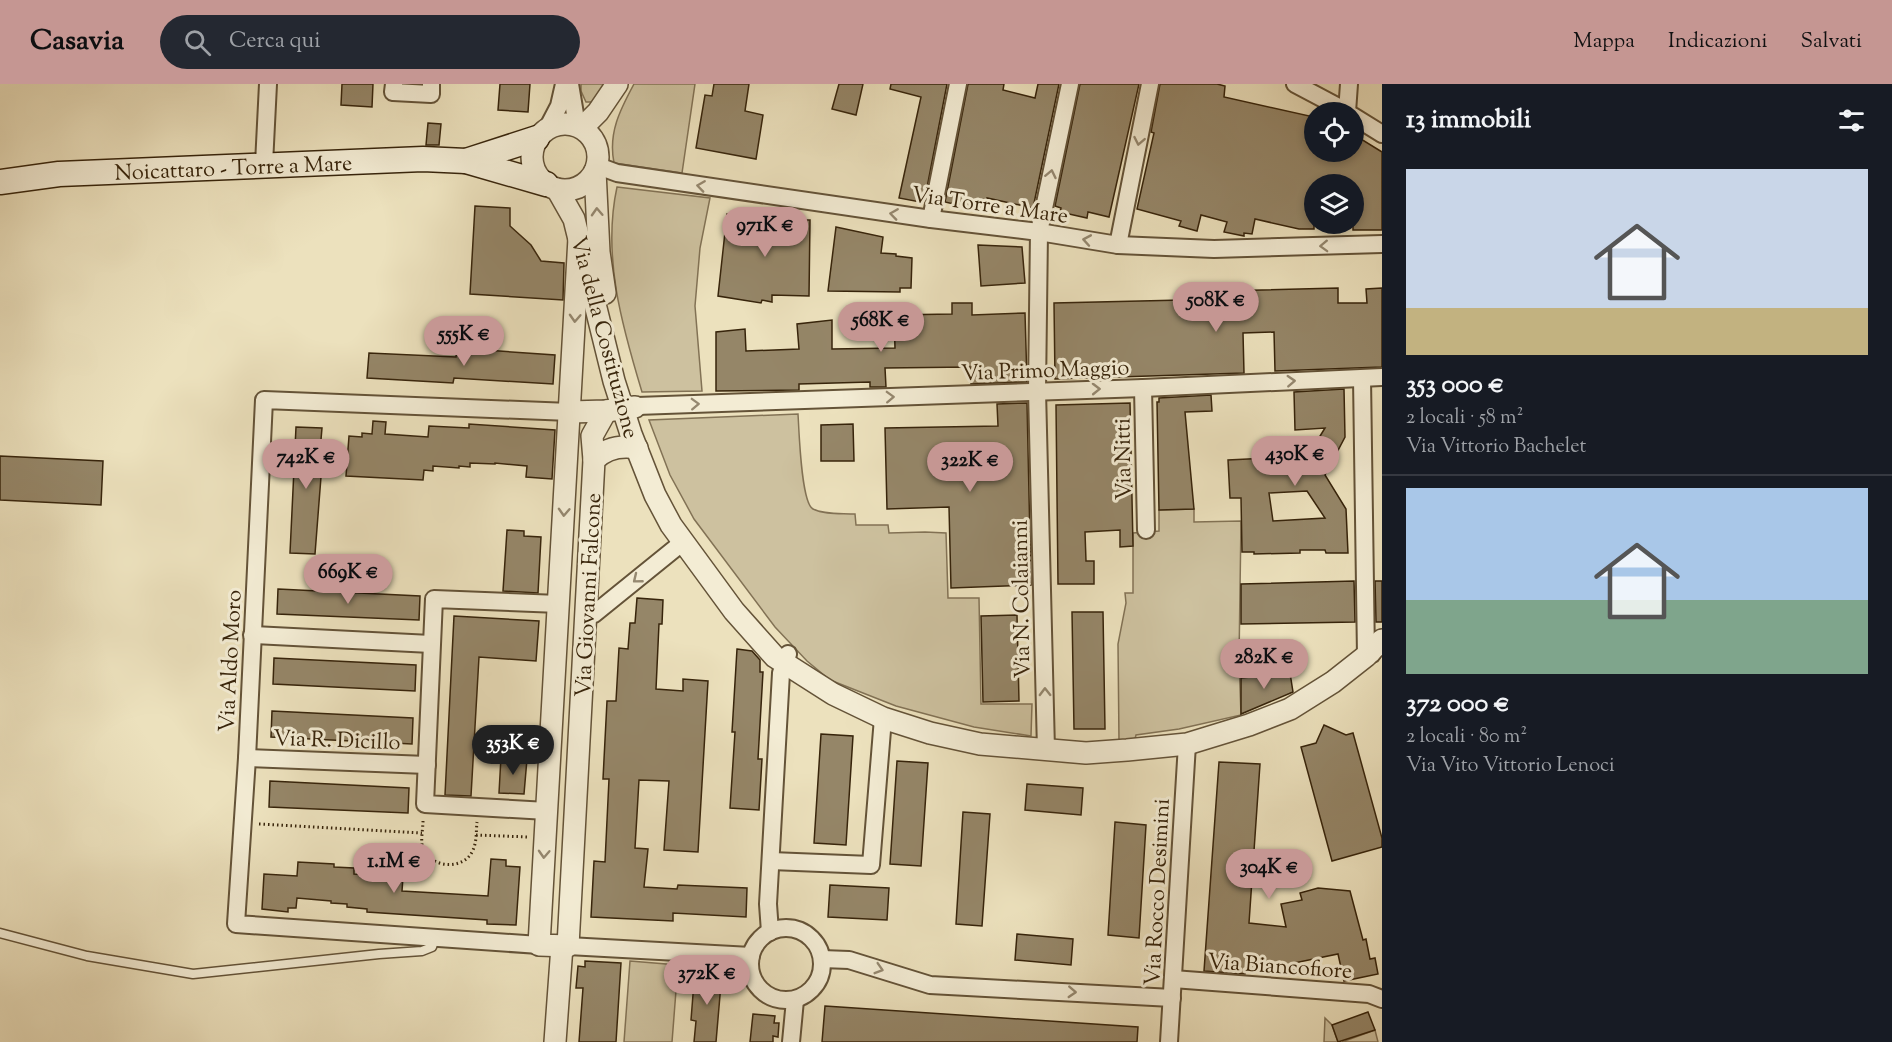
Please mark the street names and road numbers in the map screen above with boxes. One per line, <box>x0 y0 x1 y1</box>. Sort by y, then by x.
street label: Noicattaro - Torre a Mare <box>114 149 353 191</box>
street label: Via Torre a Mare <box>909 180 1070 234</box>
street label: Via della Costituzione <box>561 233 645 442</box>
street label: Via Primo Maggio <box>960 353 1130 391</box>
street label: Via Nitti <box>1108 417 1142 500</box>
street label: Via Giovanni Falcone <box>569 492 611 698</box>
street label: Via N. Colaianni <box>1006 519 1040 679</box>
street label: Via Aldo Moro <box>212 589 252 733</box>
street label: Via R. Dicillo <box>273 724 401 760</box>
street label: Via Rocco Desimini <box>1138 798 1180 987</box>
street label: Via Biancofiore <box>1206 947 1353 989</box>

